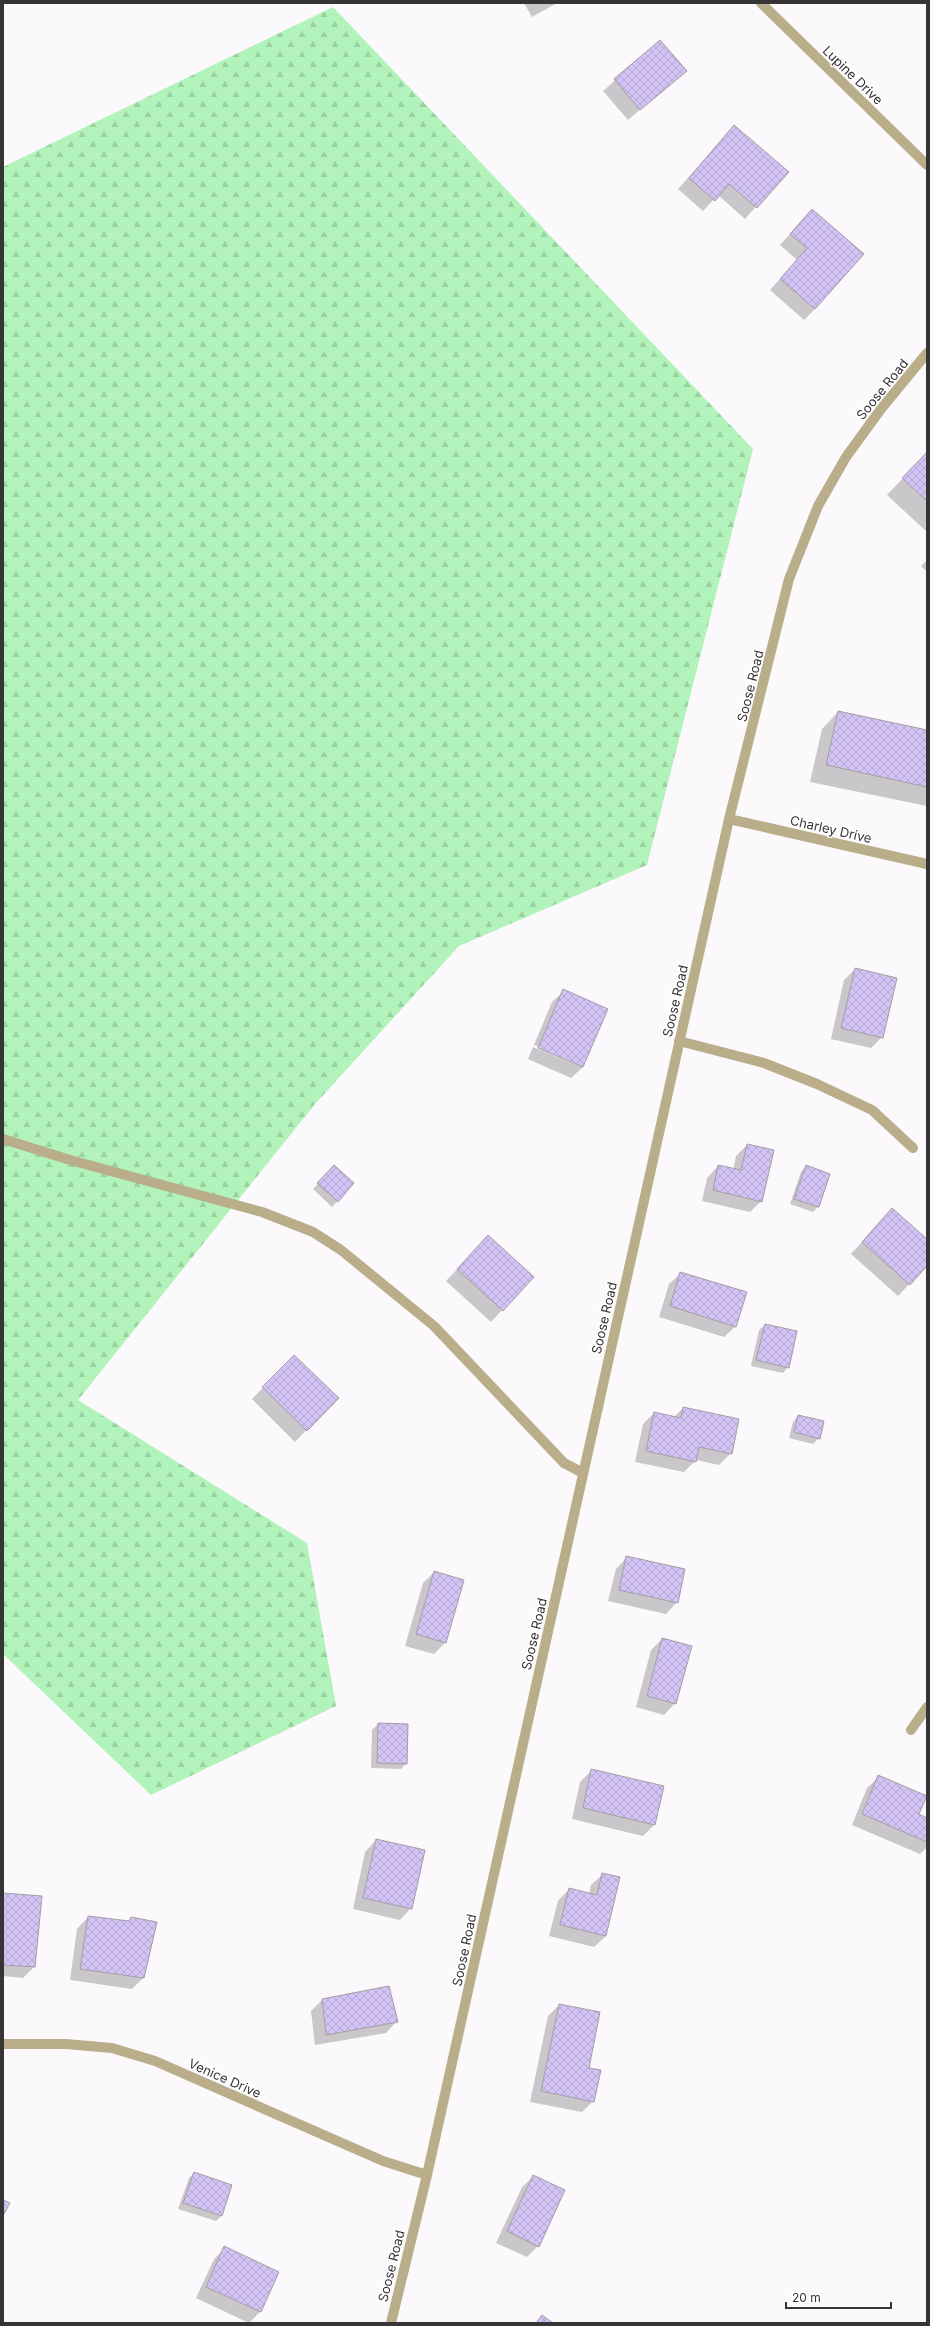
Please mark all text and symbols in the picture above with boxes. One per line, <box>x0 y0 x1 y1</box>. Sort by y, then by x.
street label: Lupine Drive <box>820 42 886 108</box>
street label: Soose Road <box>853 355 911 423</box>
street label: Soose Road <box>733 648 767 724</box>
street label: Charley Drive <box>789 812 873 846</box>
street label: Soose Road <box>659 963 691 1039</box>
street label: Soose Road <box>588 1280 620 1356</box>
street label: Soose Road <box>518 1596 550 1672</box>
street label: Soose Road <box>449 1912 479 1988</box>
street label: Venice Drive <box>186 2055 264 2101</box>
street label: Soose Road <box>374 2228 408 2304</box>
scale bar <box>786 2284 891 2310</box>
text: 20 m <box>792 2290 821 2305</box>

